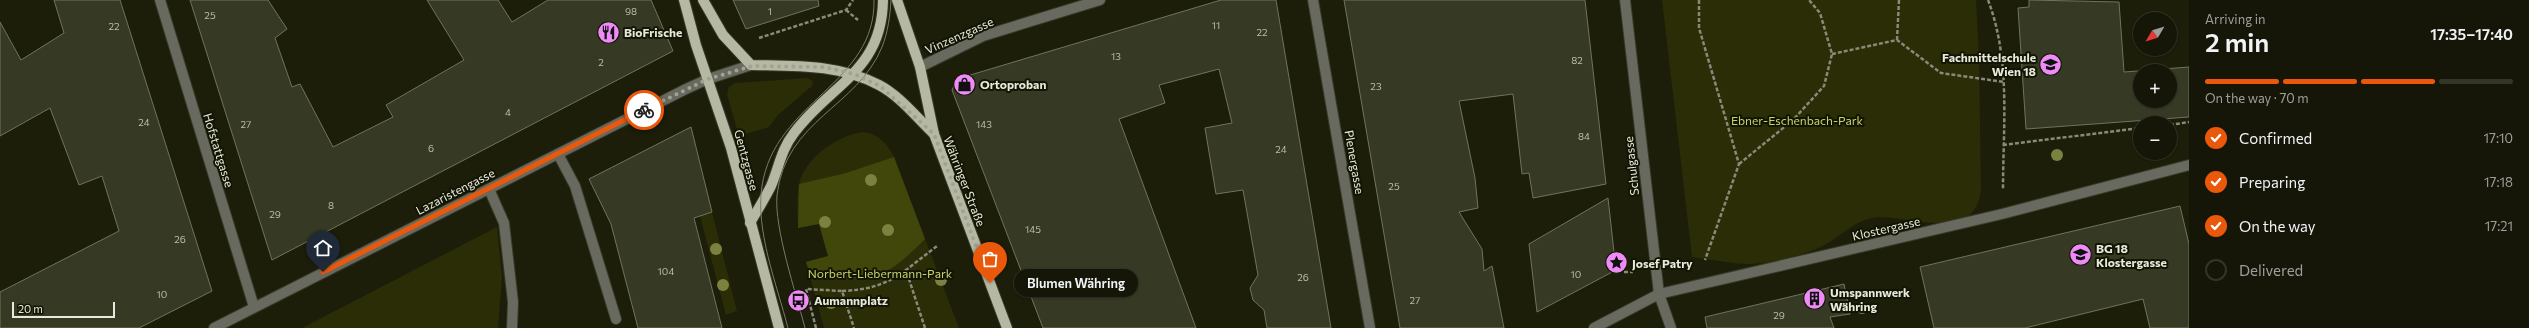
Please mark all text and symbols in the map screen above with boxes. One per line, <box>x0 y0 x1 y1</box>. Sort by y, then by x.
house number: 98 <box>625 5 637 17</box>
house number: 1 <box>768 5 772 17</box>
house number: 25 <box>204 9 216 21</box>
text: Arriving in <box>2205 11 2265 27</box>
north arrow <box>2133 12 2177 56</box>
map controls <box>2133 12 2177 160</box>
street label: Vinzenzgasse <box>923 14 995 56</box>
restaurant icon: BioFrische <box>595 19 621 45</box>
house number: 11 <box>1212 19 1220 31</box>
house number: 22 <box>108 20 120 32</box>
place label: BioFrische <box>624 25 682 39</box>
text: 17:35–17:40 <box>2430 25 2513 43</box>
house number: 22 <box>1256 26 1268 38</box>
text: 2 min <box>2205 26 2269 57</box>
house number: 13 <box>1111 50 1121 62</box>
place label: Fachmittelschule Wien 18 <box>1942 50 2036 78</box>
school or university icon: Fachmittelschule Wien 18 <box>2038 51 2064 77</box>
house number: 82 <box>1571 54 1583 66</box>
house number: 2 <box>598 56 604 68</box>
button: + <box>2133 64 2177 108</box>
shop icon: Ortoproban <box>952 71 978 97</box>
place label: Ortoproban <box>980 77 1046 91</box>
house number: 23 <box>1370 80 1382 92</box>
courier <box>624 90 664 130</box>
text: On the way · 70 m <box>2205 90 2309 106</box>
icon: bike <box>633 99 655 121</box>
house number: 4 <box>505 106 511 118</box>
street label: Hofstattgasse <box>201 111 237 189</box>
park label: Ebner-Eschenbach-Park <box>1731 113 1864 127</box>
house number: 24 <box>138 116 150 128</box>
button: − <box>2133 116 2177 160</box>
house number: 27 <box>241 118 251 130</box>
house number: 143 <box>976 118 992 130</box>
icon: check <box>2205 127 2227 149</box>
street label: Gentzgasse <box>732 128 762 192</box>
street label: Plenergasse <box>1342 129 1368 195</box>
text: Confirmed <box>2239 129 2312 147</box>
house number: 84 <box>1578 130 1590 142</box>
text: 17:10 <box>2483 130 2513 146</box>
street label: Währinger Straße <box>941 134 989 228</box>
street label: Schulgasse <box>1621 136 1641 196</box>
house number: 6 <box>428 142 434 154</box>
house number: 24 <box>1275 143 1287 155</box>
street label: Lazaristengasse <box>413 165 497 217</box>
icon: check <box>2205 171 2227 193</box>
text: Preparing <box>2239 173 2305 191</box>
text: 17:18 <box>2484 174 2513 190</box>
house number: 25 <box>1388 180 1400 192</box>
house number: 8 <box>328 199 334 211</box>
house number: 29 <box>269 208 281 220</box>
street label: Klostergasse <box>1851 213 1921 243</box>
icon: check <box>2205 215 2227 237</box>
text: On the way <box>2239 217 2316 235</box>
text: 17:21 <box>2485 218 2513 234</box>
house number: 145 <box>1025 223 1041 235</box>
pin <box>306 231 340 272</box>
house number: 26 <box>174 233 186 245</box>
icon: home <box>312 237 334 259</box>
place label: BG 18 Klostergasse <box>2096 241 2167 269</box>
pin <box>973 242 1007 283</box>
school or university icon: BG 18 Klostergasse <box>2067 242 2093 268</box>
icon: bag <box>979 248 1001 270</box>
place icon: Josef Patry <box>1603 250 1629 276</box>
place label: Josef Patry <box>1632 256 1693 271</box>
text: Delivered <box>2239 261 2303 279</box>
house number: 104 <box>658 265 674 277</box>
park label: Norbert-Liebermann-Park <box>808 266 953 280</box>
house number: 10 <box>1571 268 1581 280</box>
callout: Blumen Währing <box>1014 269 1138 297</box>
house number: 26 <box>1297 271 1309 283</box>
text: Blumen Währing <box>1027 275 1125 291</box>
place label: Umspannwerk Währing <box>1830 285 1910 313</box>
building icon: Umspannwerk Währing <box>1802 286 1828 312</box>
bus stop icon: Aumannplatz <box>785 287 811 313</box>
house number: 10 <box>157 288 167 300</box>
place label: Aumannplatz <box>814 293 888 307</box>
house number: 27 <box>1410 294 1420 306</box>
scale bar <box>12 300 115 319</box>
text: 20 m <box>18 302 43 315</box>
house number: 29 <box>1773 309 1785 321</box>

